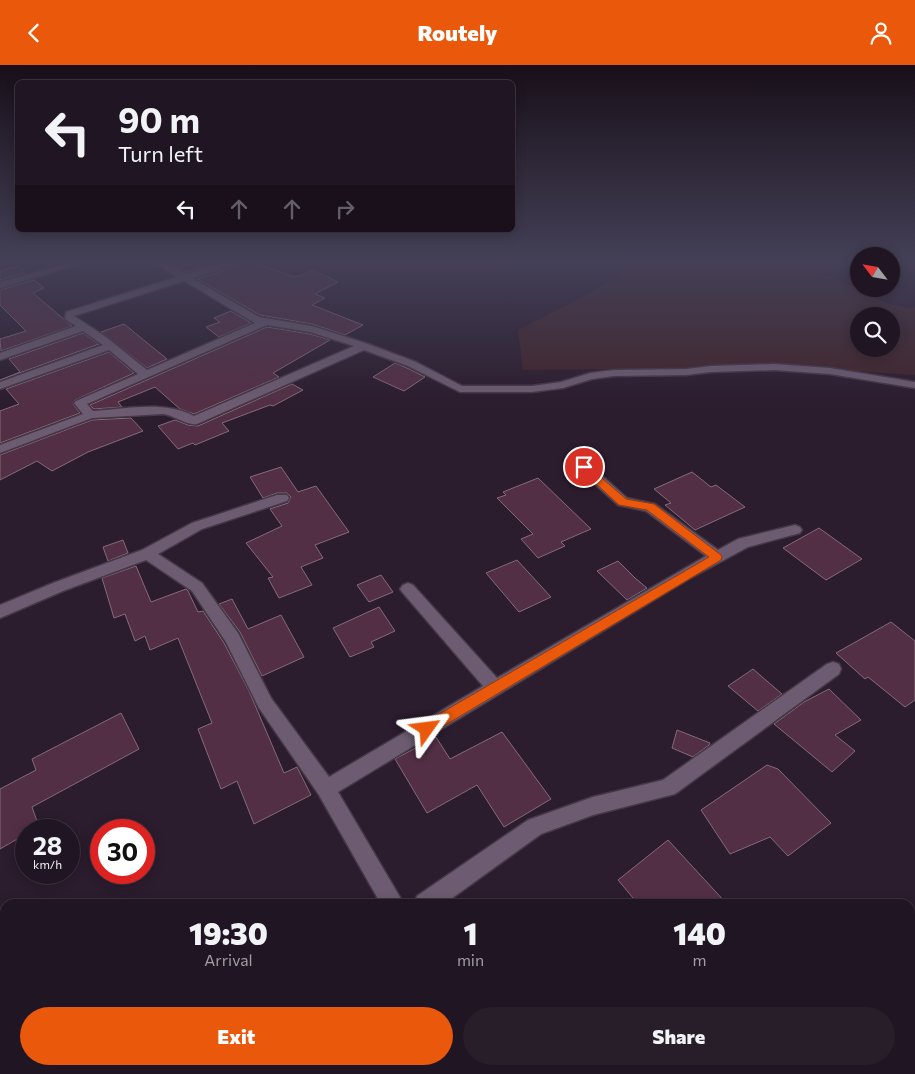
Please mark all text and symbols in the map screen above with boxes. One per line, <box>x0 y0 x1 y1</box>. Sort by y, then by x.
icon: back <box>20 19 48 47</box>
text: Routely <box>417 19 498 46</box>
icon: person <box>867 19 895 47</box>
text: 90 m <box>118 97 200 140</box>
icon: left <box>35 100 100 165</box>
text: Turn left <box>118 140 203 167</box>
icon: left <box>172 195 200 223</box>
icon: ahead <box>225 195 253 223</box>
icon: ahead <box>278 195 306 223</box>
icon: right <box>331 195 359 223</box>
north arrow <box>850 247 900 297</box>
map controls <box>850 247 900 357</box>
button: search <box>850 307 900 357</box>
pin <box>563 446 605 488</box>
icon: arrive <box>570 453 598 481</box>
position arrow <box>400 702 452 754</box>
speed limit sign: 30 <box>90 819 155 884</box>
text: 28 <box>33 830 62 860</box>
text: km/h <box>33 857 62 871</box>
text: 19:30 <box>189 914 268 951</box>
text: 1 <box>464 914 478 951</box>
text: 140 <box>673 914 726 951</box>
text: Arrival <box>204 950 253 969</box>
text: min <box>457 950 484 969</box>
text: m <box>693 950 707 969</box>
button: Exit <box>20 1007 453 1065</box>
button: Share <box>463 1007 895 1065</box>

